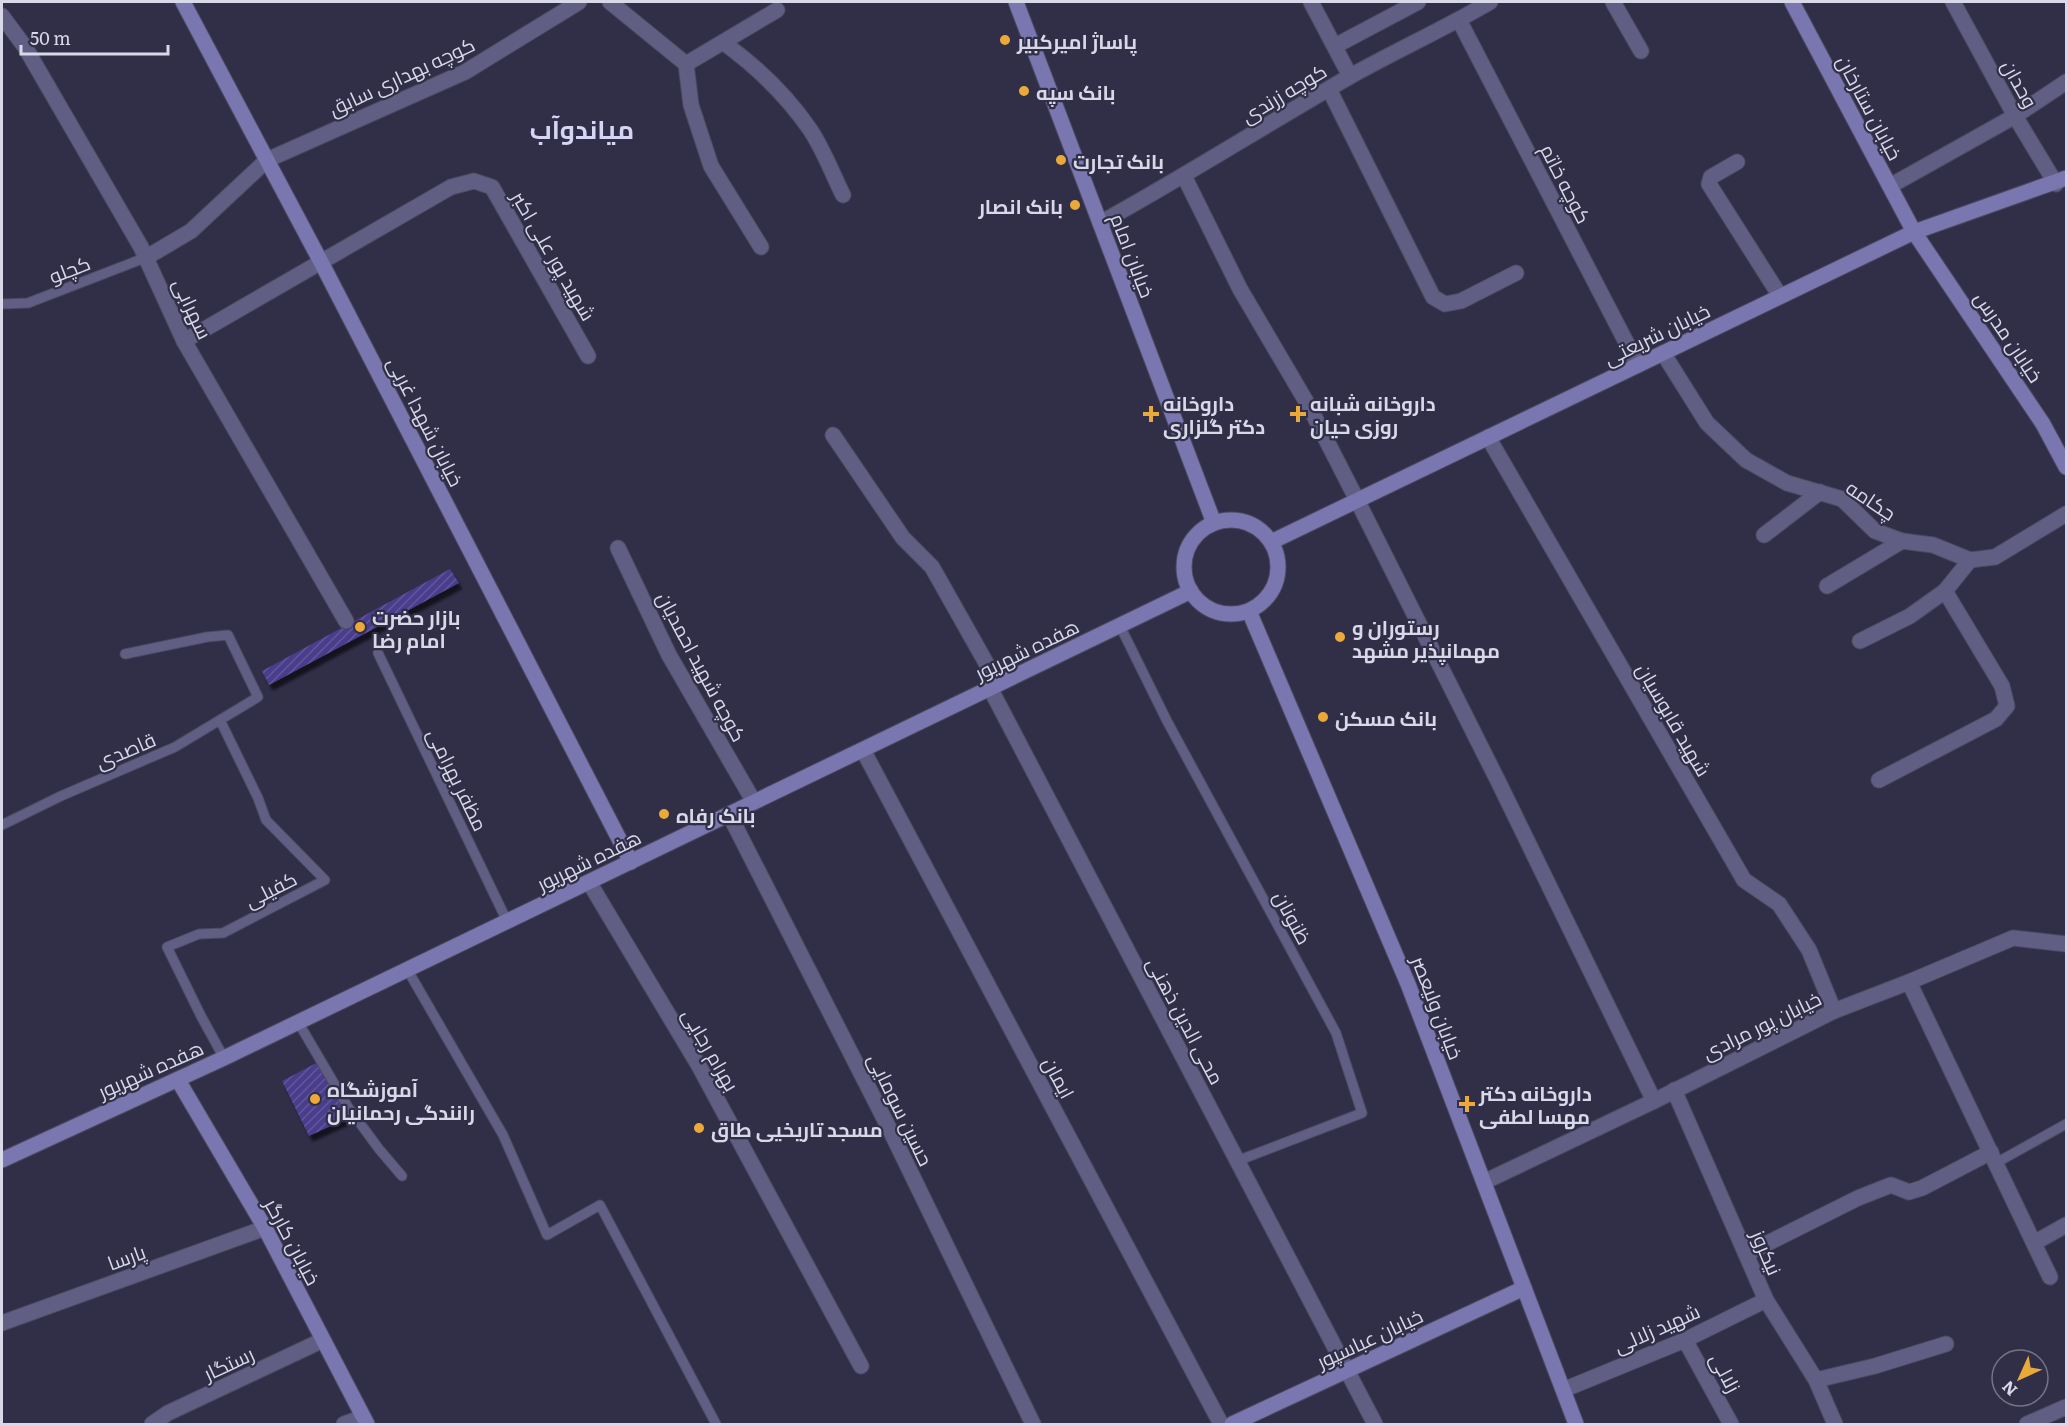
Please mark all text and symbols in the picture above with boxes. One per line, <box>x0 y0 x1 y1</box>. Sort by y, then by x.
scale bar <box>21 18 168 56</box>
text: 50 m <box>30 24 71 51</box>
place label: پاساژ امیرکبیر <box>1016 25 1137 56</box>
street label: کوچه بهداری سابق <box>323 28 479 122</box>
marker: پاساژ امیرکبیر <box>998 33 1012 47</box>
street label: خیابان ستارخان <box>1831 49 1911 165</box>
street label: وحدان <box>1995 53 2047 113</box>
street label: کوچه زرندی <box>1234 55 1332 129</box>
place label: بانک سپه <box>1036 76 1115 107</box>
marker: بانک سپه <box>1017 84 1031 98</box>
district label: میاندوآب <box>530 108 634 147</box>
street label: کوچه خاتم <box>1533 138 1600 229</box>
place label: بانک تجارت <box>1073 145 1164 175</box>
marker: بانک تجارت <box>1054 153 1068 167</box>
street label: شهید پور علی اکبر <box>505 183 604 326</box>
place label: بانک انصار <box>977 190 1063 220</box>
marker: بانک انصار <box>1068 198 1082 212</box>
street label: خیابان امام <box>1103 209 1164 302</box>
street label: کچلو <box>44 246 94 290</box>
street label: سهرابی <box>167 273 221 343</box>
street label: خیابان مدرس <box>1968 284 2052 388</box>
street label: خیابان شریعتی <box>1598 294 1714 372</box>
street label: خیابان شهدا غربی <box>381 351 473 491</box>
place label: داروخانه دکتر گلزاری <box>1163 387 1265 440</box>
place label: داروخانه شبانه روزی حیان <box>1310 387 1436 440</box>
marker: داروخانه دکتر گلزاری <box>1144 407 1158 421</box>
marker: داروخانه شبانه روزی حیان <box>1291 407 1305 421</box>
street label: چکامه <box>1841 471 1903 527</box>
street label: کوچه شهید احمدیان <box>651 586 755 746</box>
place label: بازار حضرت امام رضا <box>372 601 460 655</box>
street label: هفده شهریور <box>968 610 1083 687</box>
place label: رستوران و مهمانپذیر مشهد <box>1352 611 1500 665</box>
marker: بازار حضرت امام رضا <box>353 620 367 634</box>
marker: رستوران و مهمانپذیر مشهد <box>1333 630 1347 644</box>
street label: شهید قابوسیان <box>1630 657 1720 781</box>
place label: بانک مسکن <box>1335 702 1437 732</box>
marker: بانک مسکن <box>1316 710 1330 724</box>
street label: قاصدی <box>90 723 160 775</box>
street label: مظفر بهرامی <box>421 723 497 835</box>
place label: بانک رفاه <box>676 799 756 829</box>
marker: بانک رفاه <box>657 807 671 821</box>
street label: هفده شهریور <box>530 821 645 898</box>
street label: کفیلی <box>239 862 301 914</box>
street label: ظنونان <box>1267 885 1321 949</box>
street label: خیابان ولیعصر <box>1405 950 1473 1063</box>
street label: محی الدین ذهنی <box>1141 951 1233 1089</box>
street label: خیابان پور مرادی <box>1696 982 1826 1066</box>
street label: بهرام رجایی <box>675 1002 748 1097</box>
street label: هفده شهریور <box>91 1031 208 1105</box>
street label: حسین سومایی <box>862 1048 942 1170</box>
street label: ایمان <box>1037 1051 1083 1103</box>
place label: آموزشگاه رانندگی رحمانیان <box>327 1073 475 1126</box>
place label: داروخانه دکتر مهسا لطفی <box>1478 1077 1592 1130</box>
marker: آموزشگاه رانندگی رحمانیان <box>308 1092 322 1106</box>
marker: داروخانه دکتر مهسا لطفی <box>1460 1097 1474 1111</box>
place label: مسجد تاریخیی طاق <box>711 1113 883 1143</box>
marker: مسجد تاریخیی طاق <box>692 1121 706 1135</box>
street label: خیابان کارگر <box>258 1191 329 1290</box>
street label: نیکروز <box>1745 1224 1791 1279</box>
street label: پارسا <box>103 1235 150 1277</box>
street label: شهید زلالی <box>1608 1295 1704 1359</box>
street label: خیابان عباسپور <box>1310 1299 1427 1375</box>
street label: رستگار <box>197 1337 258 1387</box>
street label: زلالی <box>1704 1347 1750 1397</box>
north arrow <box>1990 1348 2050 1408</box>
text: N <box>1995 1376 2022 1403</box>

